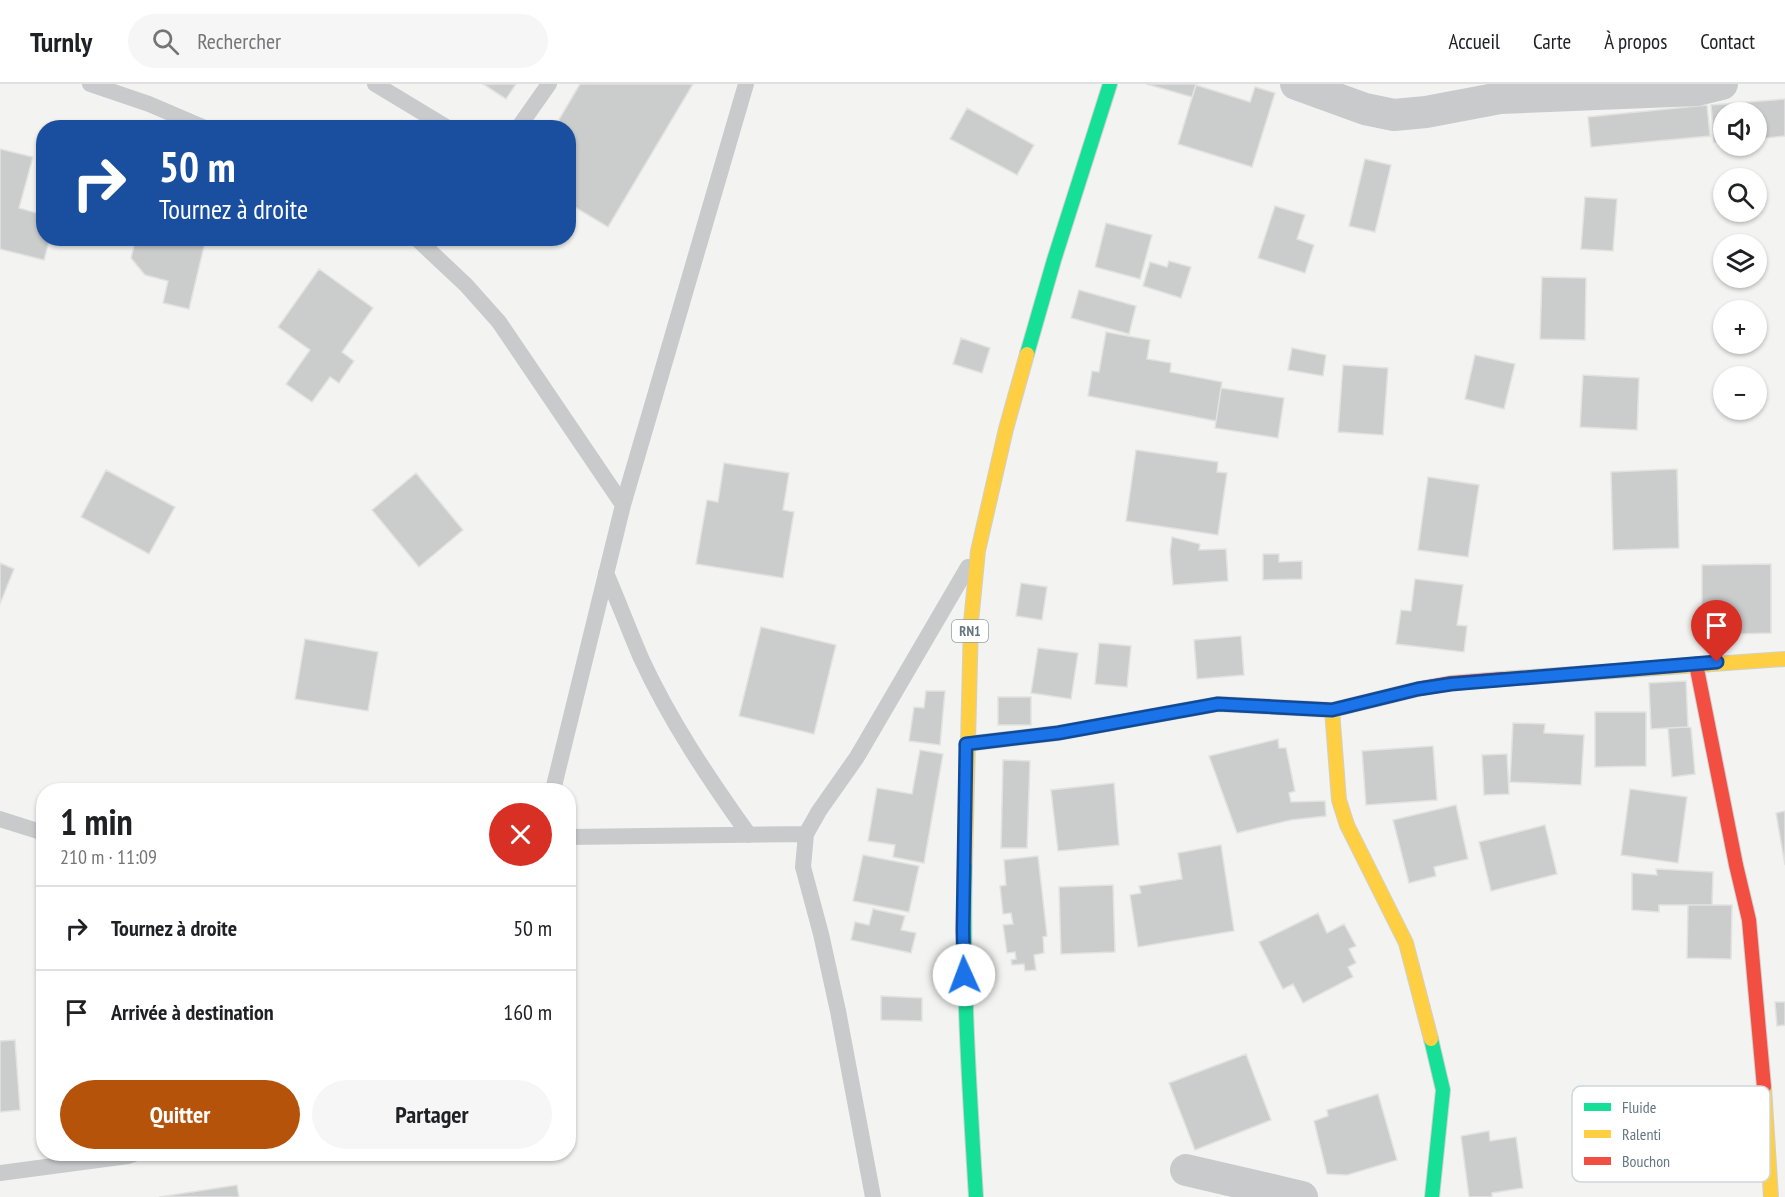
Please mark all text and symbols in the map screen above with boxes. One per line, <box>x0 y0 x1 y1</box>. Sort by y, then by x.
search box <box>128 14 548 68</box>
text: Turnly <box>30 23 92 60</box>
icon: search <box>149 25 182 58</box>
text: Rechercher <box>197 27 281 55</box>
text: Accueil <box>1448 28 1500 55</box>
text: Carte <box>1533 28 1571 55</box>
text: À propos <box>1604 28 1667 55</box>
text: Contact <box>1700 28 1755 55</box>
map controls <box>1713 102 1767 420</box>
button: sound <box>1713 102 1767 156</box>
text: 50 m <box>159 139 236 194</box>
icon: right <box>60 144 138 222</box>
button: search <box>1713 168 1767 222</box>
text: Tournez à droite <box>159 192 308 226</box>
button: layers <box>1713 234 1767 288</box>
button: + <box>1713 300 1767 354</box>
button: − <box>1713 366 1767 420</box>
pin <box>1691 600 1742 662</box>
icon: arrive <box>1700 609 1733 642</box>
road number: RN1 <box>952 620 988 642</box>
text: 1 min <box>60 798 133 845</box>
button: close <box>489 803 552 866</box>
text: 210 m · 11:09 <box>60 844 157 870</box>
icon: right <box>60 912 93 945</box>
text: Tournez à droite <box>111 914 237 942</box>
text: 50 m <box>513 914 552 942</box>
position arrow <box>932 943 996 1007</box>
icon: arrive <box>60 996 93 1029</box>
text: Arrivée à destination <box>111 998 274 1026</box>
text: 160 m <box>503 998 552 1026</box>
button: Quitter <box>60 1080 300 1149</box>
button: Partager <box>312 1080 552 1149</box>
legend <box>1572 1086 1770 1182</box>
text: Fluide <box>1622 1097 1656 1117</box>
text: Ralenti <box>1622 1124 1661 1144</box>
text: Bouchon <box>1622 1151 1670 1171</box>

